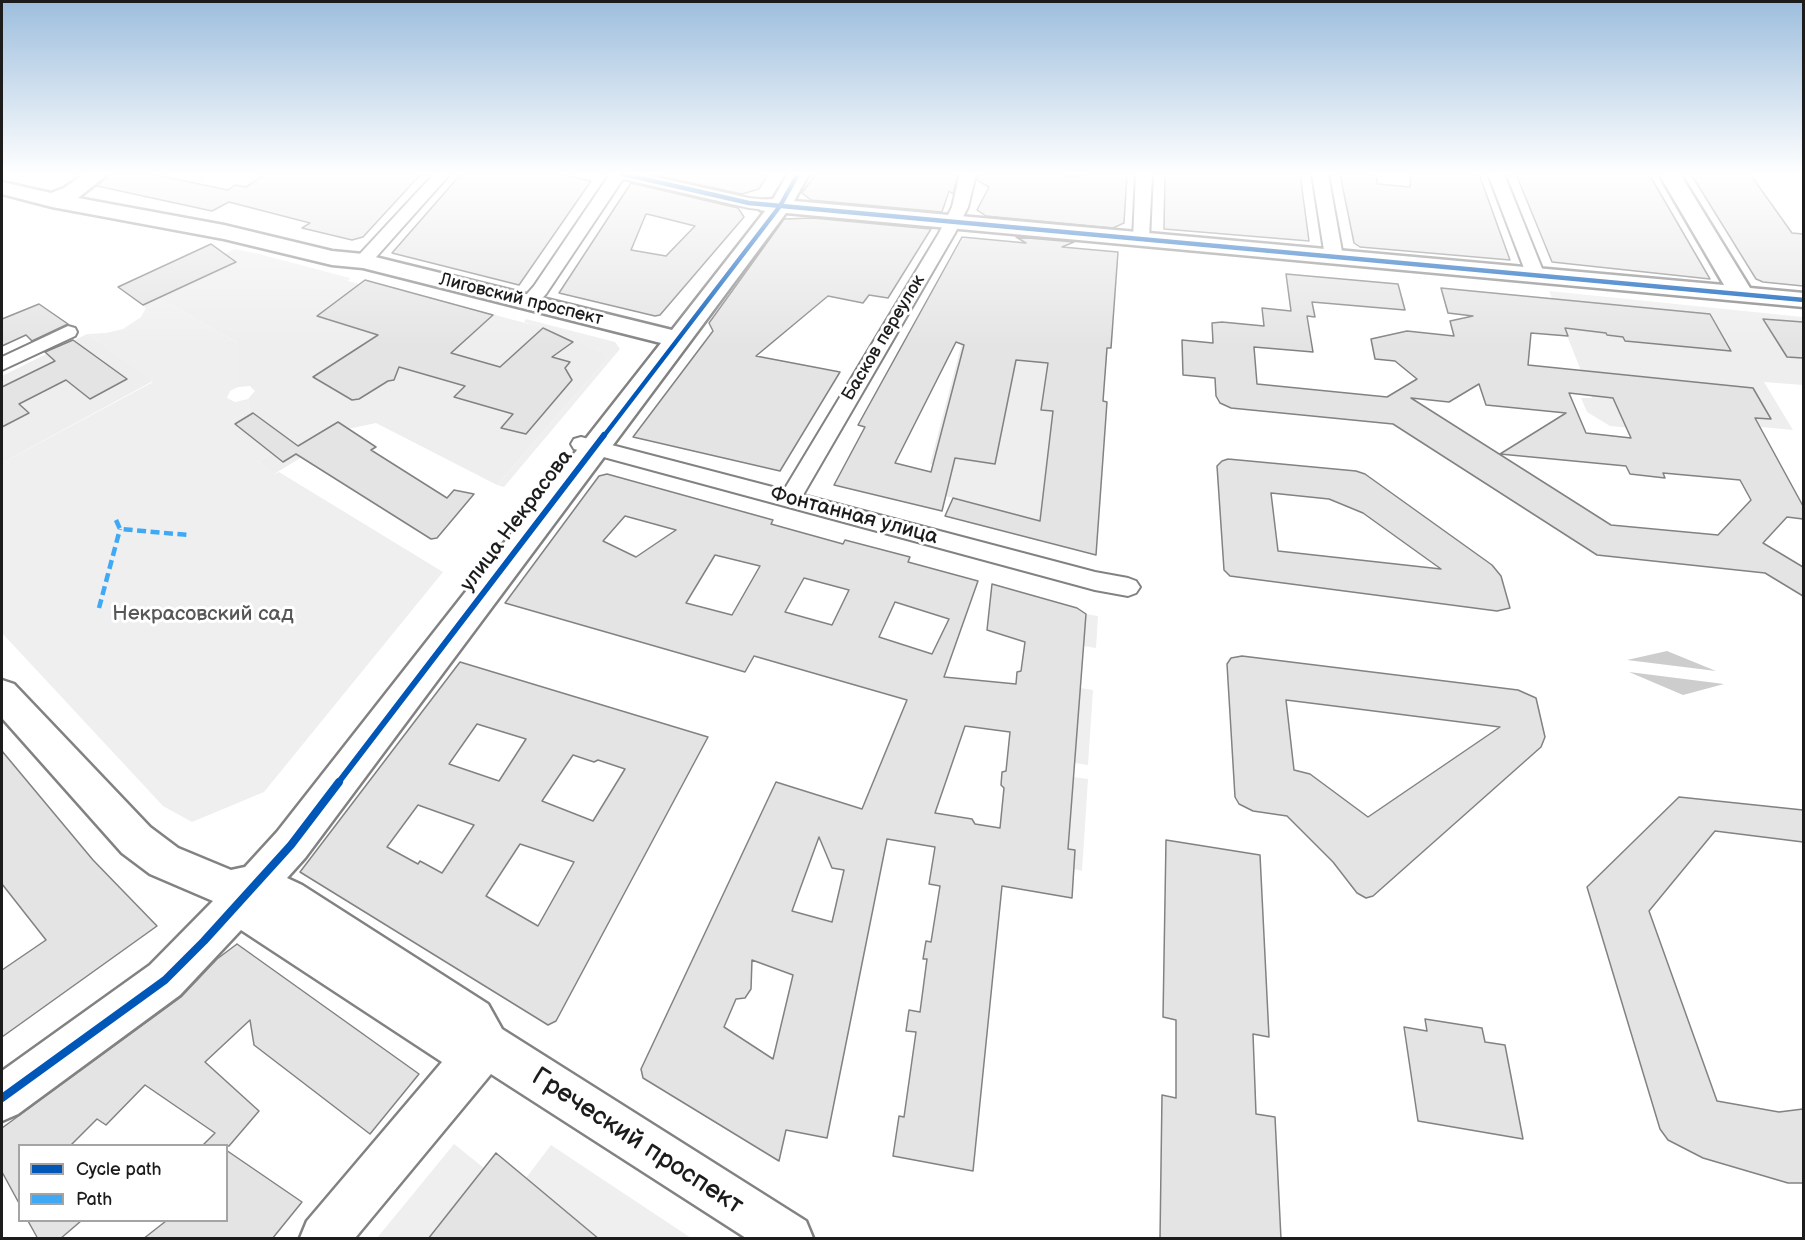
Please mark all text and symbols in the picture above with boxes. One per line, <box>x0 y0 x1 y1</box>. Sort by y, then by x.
street label: Лиговский проспект <box>437 269 605 331</box>
street label: Басков переулок <box>838 271 930 405</box>
street label: улица Некрасова <box>455 445 579 597</box>
street label: Фонтанная улица <box>767 482 941 550</box>
park label: Некрасовский сад <box>112 602 294 628</box>
street label: Греческий проспект <box>525 1062 749 1222</box>
legend <box>18 1144 228 1222</box>
text: Cycle path <box>76 1159 162 1180</box>
text: Path <box>76 1189 112 1210</box>

